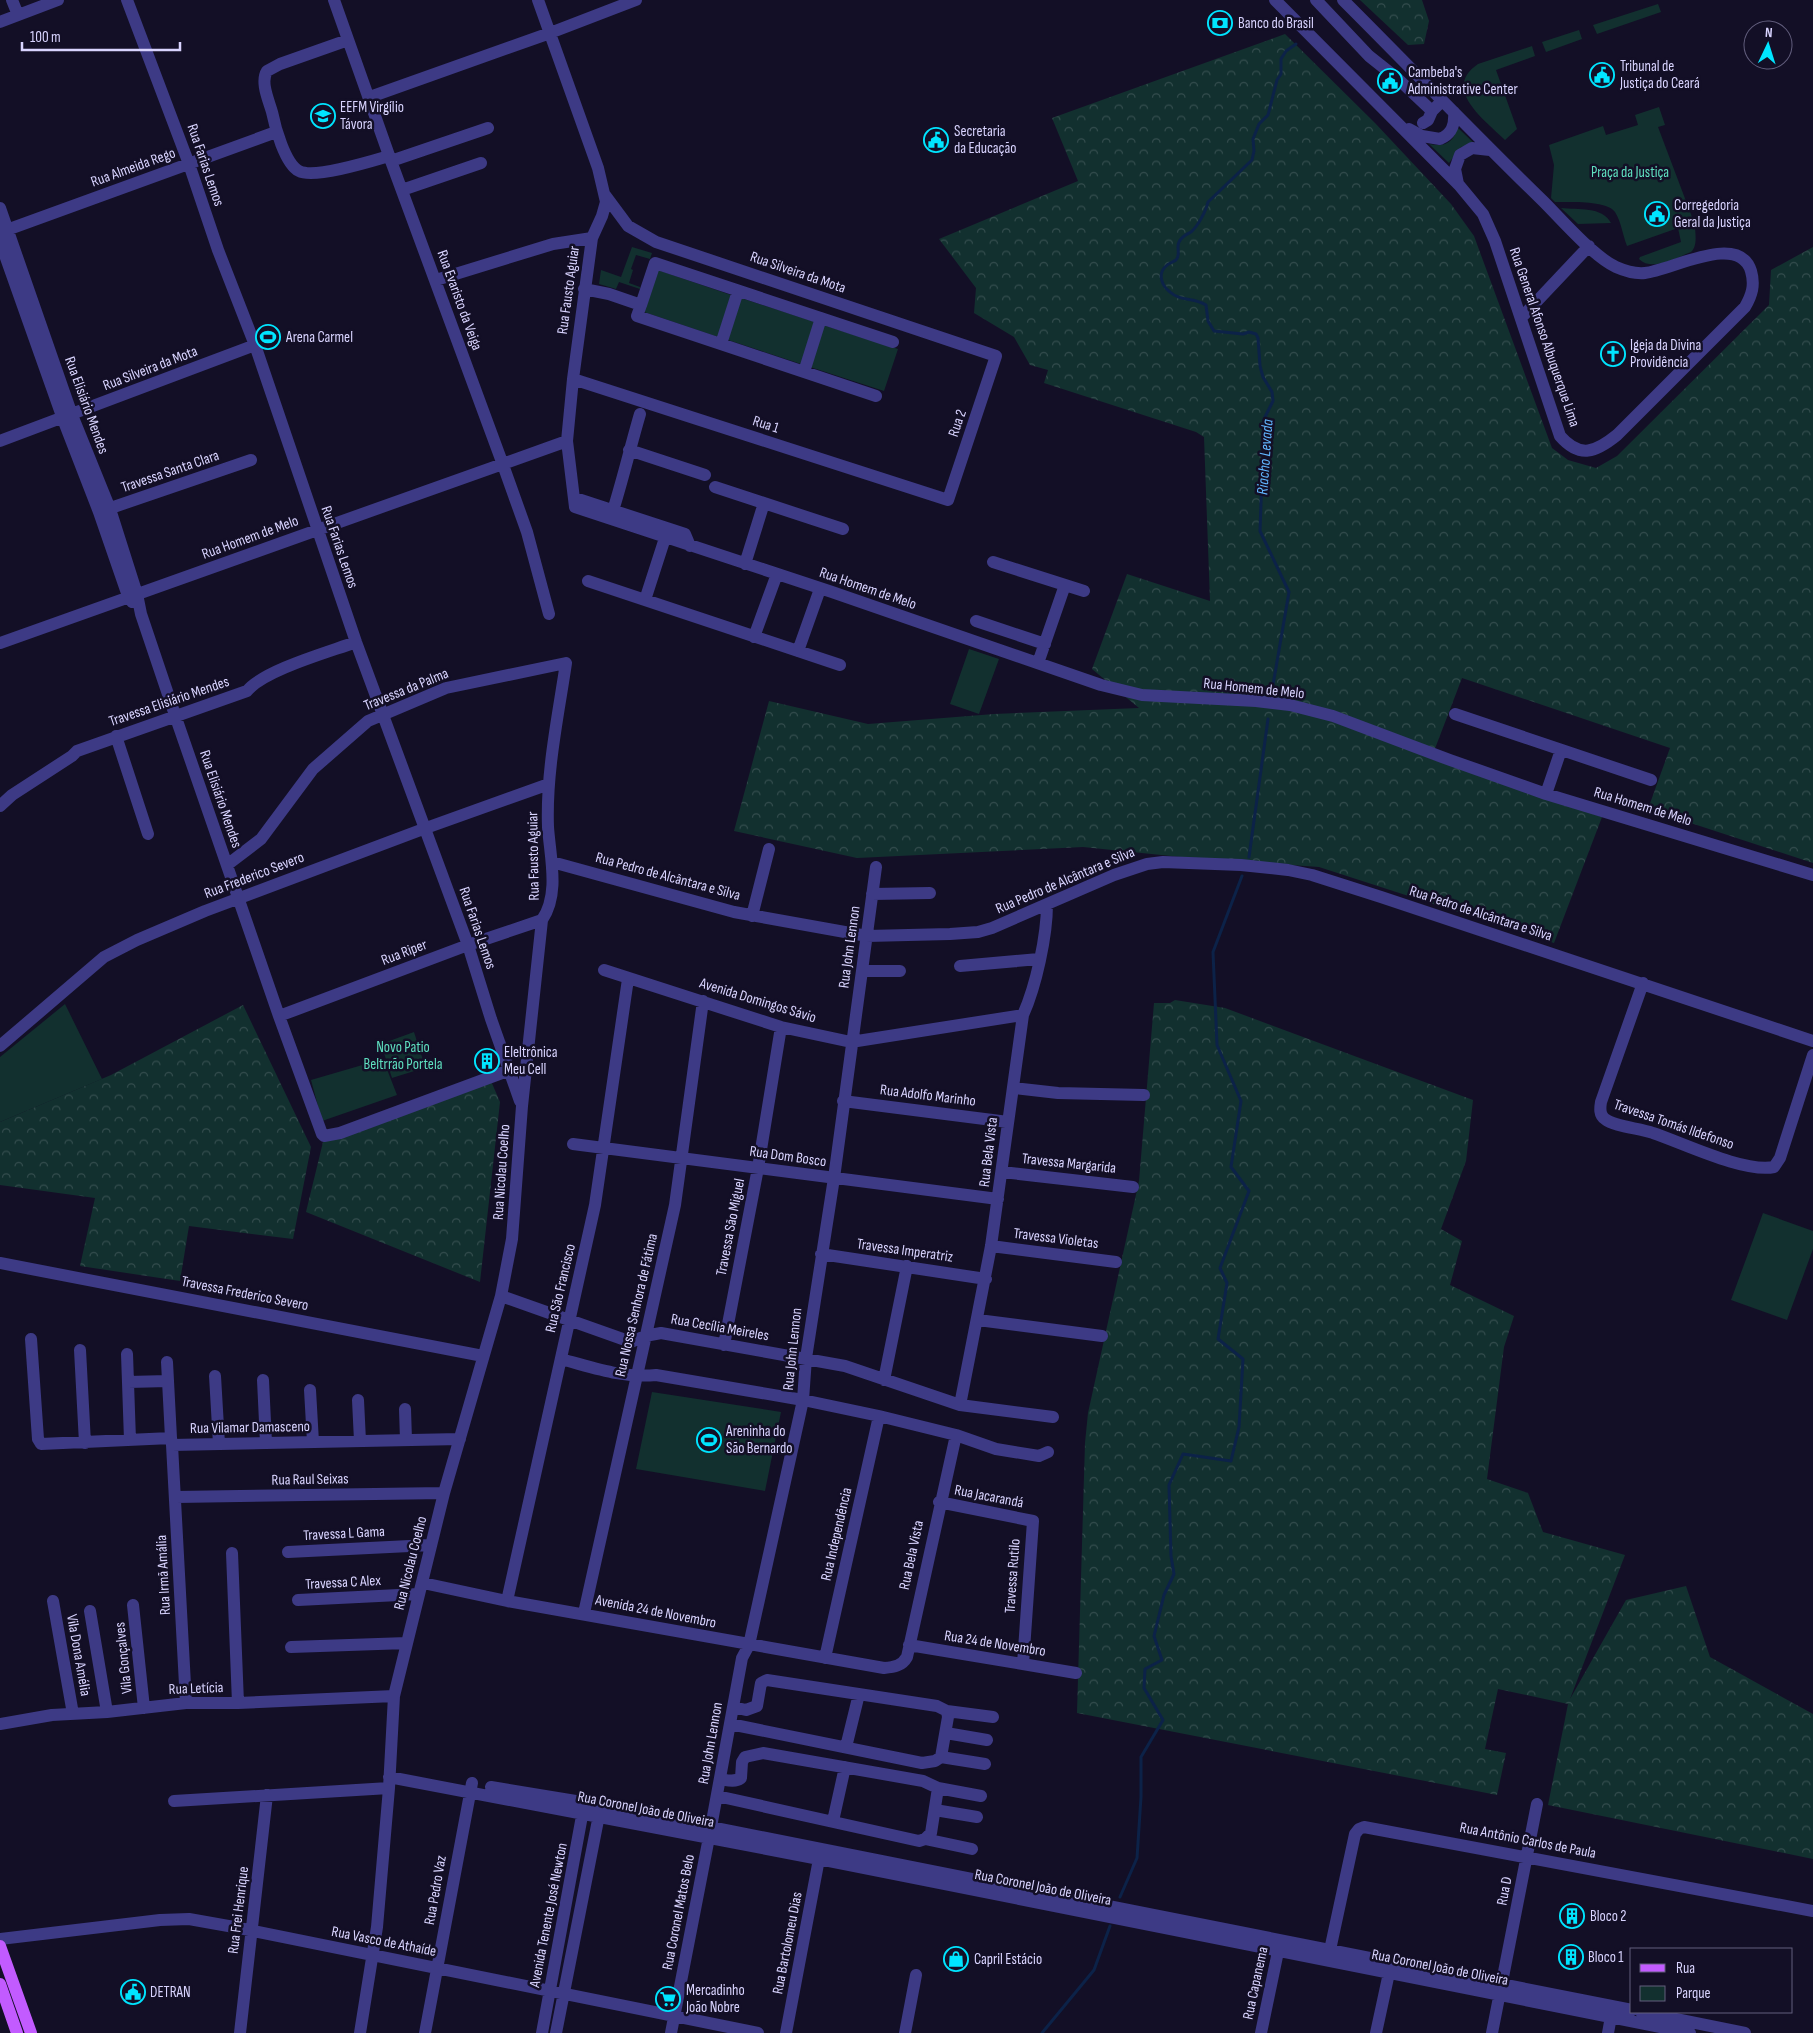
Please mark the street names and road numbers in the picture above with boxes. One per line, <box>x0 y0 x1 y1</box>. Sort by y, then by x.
street label: Rua Farias Lemos <box>183 121 228 209</box>
street label: Rua Almeida Rego <box>88 143 178 192</box>
street label: Rua Fausto Aguiar <box>553 244 584 335</box>
street label: Rua General Afonso Albuquerque Lima <box>1505 245 1584 430</box>
street label: Rua Evaristo da Veiga <box>433 247 487 353</box>
street label: Rua Silveira da Mota <box>748 247 848 298</box>
street label: Rua Silveira da Mota <box>100 342 200 395</box>
street label: Rua Elisiário Mendes <box>60 354 113 456</box>
street label: Rua 2 <box>944 407 971 439</box>
street label: Rua 1 <box>750 411 782 438</box>
street label: Travessa Santa Clara <box>119 446 222 497</box>
street label: Rua Farias Lemos <box>317 503 362 591</box>
street label: Rua Homem de Melo <box>199 511 301 564</box>
street label: Rua Homem de Melo <box>817 563 919 614</box>
street label: Travessa da Palma <box>361 664 452 715</box>
street label: Travessa Elisiário Mendes <box>107 672 232 731</box>
street label: Rua Homem de Melo <box>1202 674 1305 703</box>
street label: Rua Elisiário Mendes <box>195 748 246 851</box>
street label: Rua Homem de Melo <box>1592 783 1694 830</box>
street label: Rua Fausto Aguiar <box>523 811 544 901</box>
street label: Rua Pedro de Alcântara e Silva <box>993 842 1138 918</box>
street label: Rua Frederico Severo <box>202 848 307 903</box>
street label: Rua Pedro de Alcântara e Silva <box>593 848 743 905</box>
street label: Rua Pedro de Alcântara e Silva <box>1407 881 1555 946</box>
street label: Rua Farias Lemos <box>455 884 500 972</box>
street label: Rua John Lennon <box>834 905 865 989</box>
street label: Rua Riper <box>379 935 430 970</box>
street label: Avenida Domingos Sávio <box>696 973 818 1027</box>
street label: Rua Adolfo Marinho <box>879 1080 977 1111</box>
street label: Travessa Tomás Ildefonso <box>1611 1095 1737 1154</box>
street label: Rua Bela Vista <box>975 1116 1002 1188</box>
street label: Rua Nicolau Coelho <box>489 1123 514 1221</box>
street label: Rua Dom Bosco <box>748 1142 828 1171</box>
street label: Travessa Margarida <box>1021 1149 1117 1178</box>
street label: Travessa São Miguel <box>712 1177 749 1277</box>
street label: Travessa Violetas <box>1012 1224 1099 1253</box>
street label: Rua Nossa Senhora de Fátima <box>611 1231 662 1379</box>
street label: Travessa Imperatriz <box>856 1234 955 1267</box>
street label: Rua São Francisco <box>541 1242 580 1334</box>
street label: Travessa Frederico Severo <box>180 1272 310 1315</box>
street label: Rua John Lennon <box>779 1307 806 1391</box>
street label: Rua Cecília Meireles <box>669 1310 771 1345</box>
street label: Rua Vilamar Damasceno <box>190 1417 310 1438</box>
street label: Rua Raul Seixas <box>271 1469 349 1490</box>
street label: Rua Jacarandá <box>953 1480 1025 1513</box>
street label: Rua Independência <box>817 1485 856 1583</box>
street label: Rua Nicolau Coelho <box>390 1514 431 1612</box>
street label: Rua Bela Vista <box>895 1519 928 1591</box>
street label: Travessa L Gama <box>303 1522 386 1545</box>
street label: Rua Irmã Amália <box>152 1534 175 1616</box>
street label: Travessa Rutilo <box>1000 1538 1025 1614</box>
street label: Travessa C Alex <box>305 1571 382 1594</box>
street label: Avenida 24 de Novembro <box>593 1590 718 1633</box>
street label: Vila Dona Amélia <box>62 1613 95 1698</box>
street label: Vila Gonçalves <box>110 1621 137 1695</box>
street label: Rua 24 de Novembro <box>943 1626 1047 1661</box>
street label: Rua Letícia <box>168 1678 224 1699</box>
street label: Rua John Lennon <box>694 1701 727 1786</box>
street label: Rua Coronel João de Oliveira <box>576 1787 716 1832</box>
street label: Rua Antônio Carlos de Paula <box>1458 1818 1598 1863</box>
street label: Avenida Tenente José Newton <box>525 1841 572 1990</box>
street label: Rua Pedro Vaz <box>420 1853 451 1926</box>
street label: Rua Coronel Matos Belo <box>658 1853 699 1972</box>
street label: Rua Frei Henrique <box>224 1865 253 1955</box>
street label: Rua Coronel João de Oliveira <box>973 1865 1113 1910</box>
street label: Rua D <box>1492 1875 1517 1907</box>
street label: Rua Bartolomeu Dias <box>768 1890 807 1996</box>
street label: Rua Vasco de Athaíde <box>330 1922 438 1961</box>
street label: Rua Capanema <box>1239 1945 1273 2021</box>
street label: Rua Coronel João de Oliveira <box>1370 1945 1510 1990</box>

